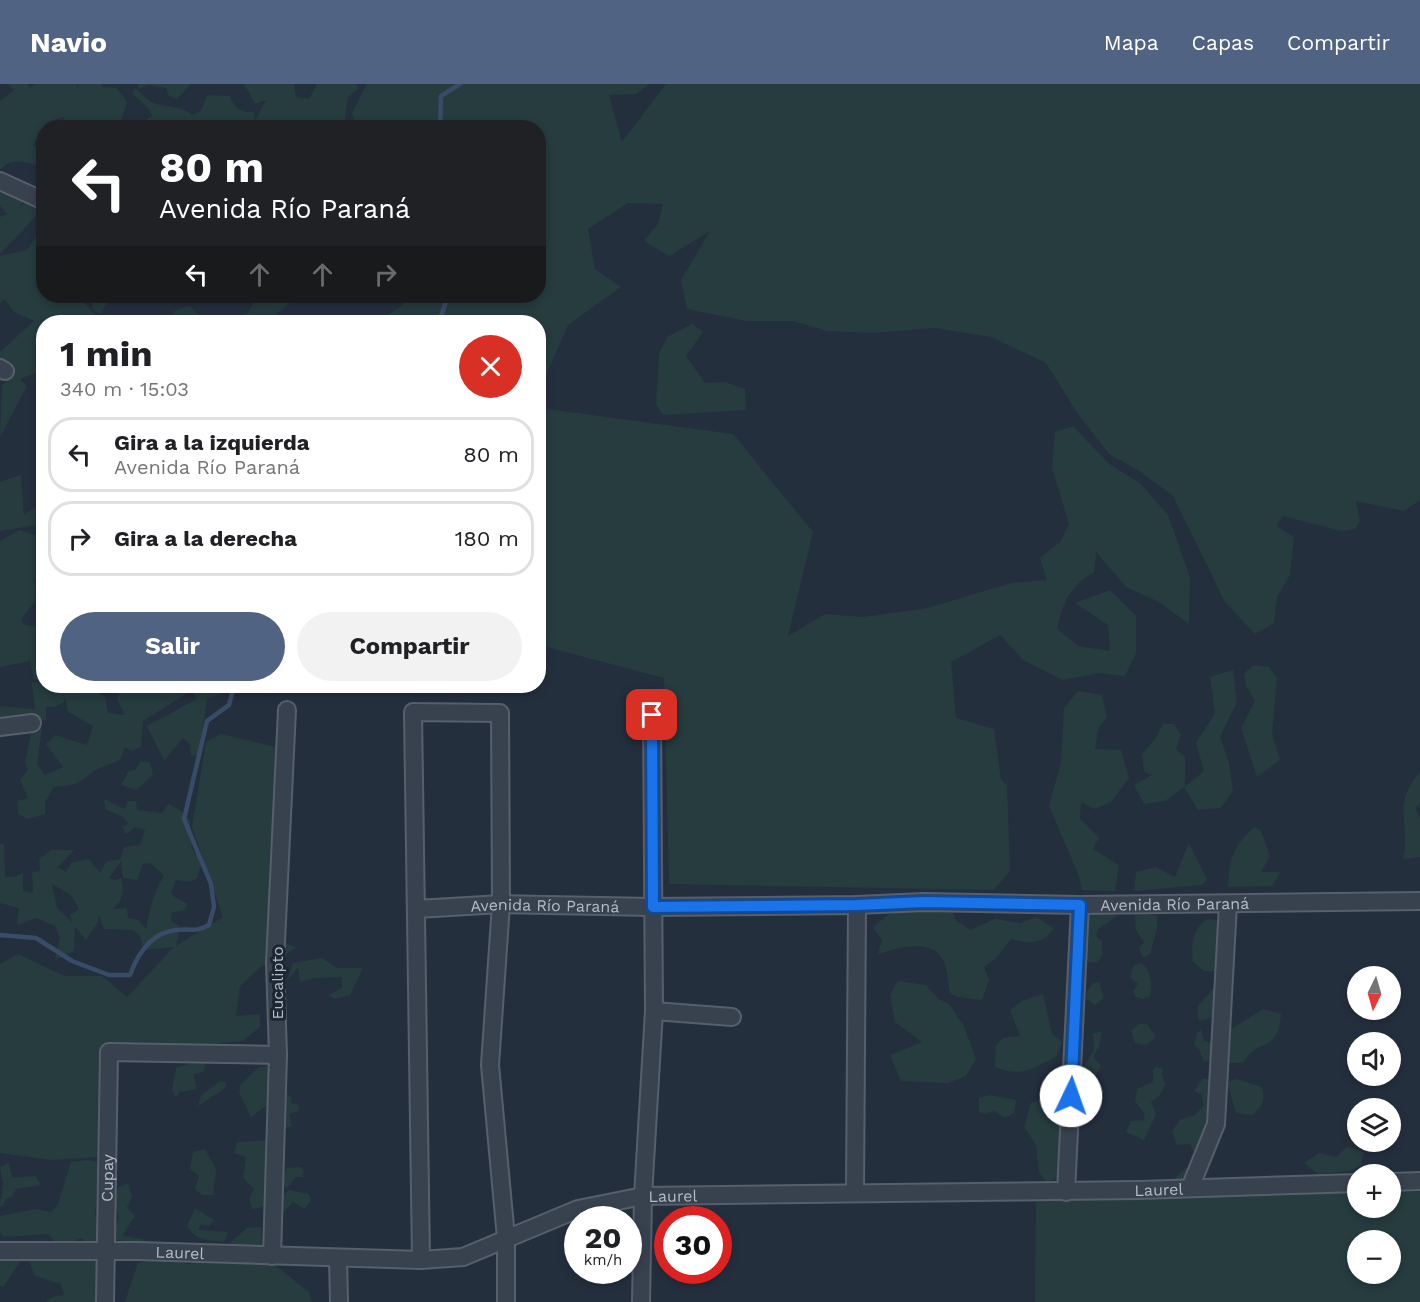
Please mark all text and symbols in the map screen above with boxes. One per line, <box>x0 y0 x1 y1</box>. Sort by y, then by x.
text: Navio <box>30 26 107 59</box>
text: Mapa <box>1104 30 1159 55</box>
text: Capas <box>1192 30 1254 55</box>
text: Compartir <box>1287 30 1390 55</box>
text: 80 m <box>159 143 264 192</box>
icon: left <box>60 144 138 222</box>
text: Avenida Río Paraná <box>159 193 410 225</box>
icon: left <box>180 258 213 291</box>
icon: ahead <box>243 258 276 291</box>
icon: ahead <box>306 258 339 291</box>
icon: right <box>369 258 402 291</box>
text: 1 min <box>60 333 152 375</box>
button: close <box>459 335 522 398</box>
text: 340 m · 15:03 <box>60 377 189 401</box>
text: Gira a la izquierda <box>114 430 310 455</box>
icon: left <box>63 438 96 471</box>
text: 80 m <box>463 442 519 467</box>
text: Avenida Río Paraná <box>114 455 300 479</box>
icon: right <box>63 522 96 555</box>
text: Gira a la derecha <box>114 526 297 551</box>
text: 180 m <box>455 526 519 551</box>
button: Salir <box>60 612 285 681</box>
button: Compartir <box>297 612 522 681</box>
pin <box>626 689 677 740</box>
icon: arrive <box>635 698 668 731</box>
street label: Avenida Río Paraná <box>1100 894 1249 915</box>
street label: Avenida Río Paraná <box>470 895 620 916</box>
street label: Eucalipto <box>268 946 287 1020</box>
north arrow <box>1347 966 1401 1020</box>
map controls <box>1347 966 1401 1284</box>
button: sound <box>1347 1032 1401 1086</box>
position arrow <box>1039 1064 1103 1128</box>
button: layers <box>1347 1098 1401 1152</box>
street label: Cupay <box>98 1153 117 1202</box>
button: + <box>1347 1164 1401 1218</box>
street label: Laurel <box>1134 1180 1184 1200</box>
street label: Laurel <box>648 1186 698 1206</box>
speed limit sign: 30 <box>654 1206 732 1284</box>
text: 20 <box>584 1220 622 1255</box>
button: − <box>1347 1230 1401 1284</box>
street label: Laurel <box>155 1243 205 1263</box>
text: km/h <box>584 1251 622 1269</box>

